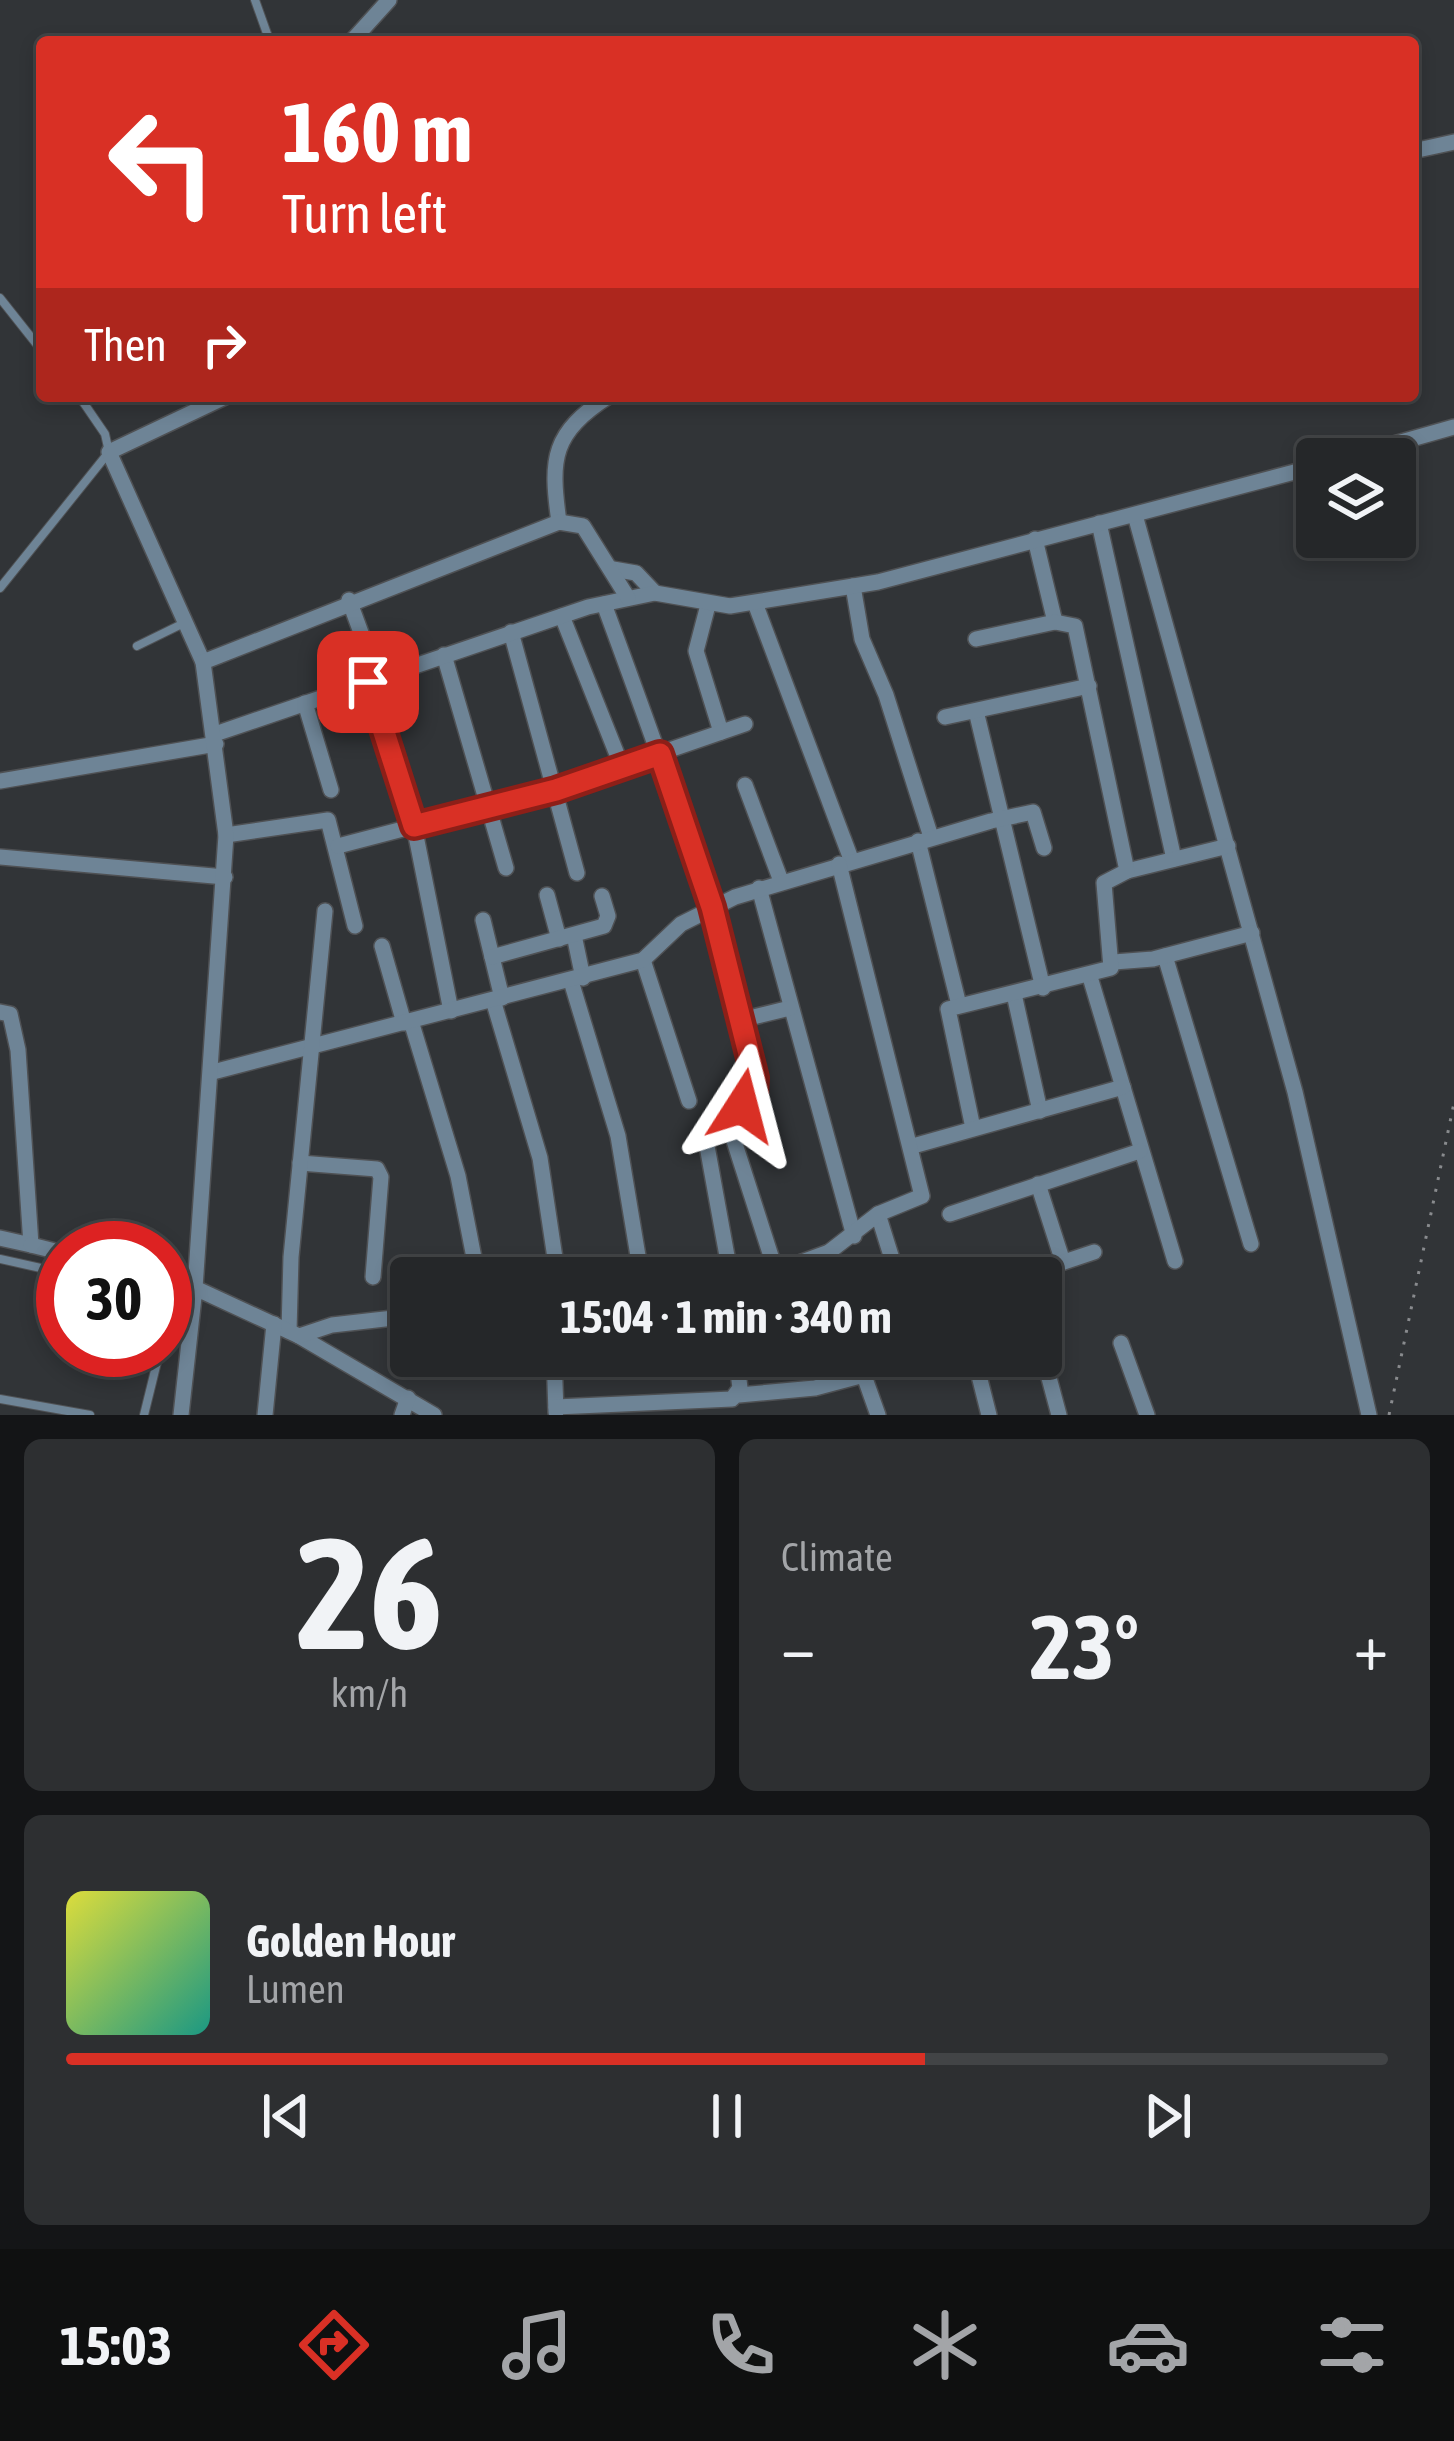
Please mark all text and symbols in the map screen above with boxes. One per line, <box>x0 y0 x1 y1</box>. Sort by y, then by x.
icon: left <box>84 84 240 240</box>
text: 160 m <box>282 84 472 180</box>
text: Turn left <box>282 183 447 244</box>
icon: right <box>191 312 257 378</box>
text: Then <box>84 319 167 371</box>
map controls <box>1296 438 1416 558</box>
button: layers <box>1296 438 1416 558</box>
pin <box>317 631 419 733</box>
icon: arrive <box>335 649 401 715</box>
position arrow <box>679 1043 805 1169</box>
speed limit sign: 30 <box>36 1221 192 1377</box>
text: 15:04 · 1 min · 340 m <box>560 1291 892 1343</box>
text: 26 <box>296 1503 443 1682</box>
text: Climate <box>781 1535 893 1579</box>
text: 23° <box>1030 1595 1139 1698</box>
text: − <box>781 1608 815 1684</box>
text: + <box>1354 1608 1388 1684</box>
text: km/h <box>331 1671 408 1715</box>
text: Golden Hour <box>246 1915 455 1967</box>
text: Lumen <box>246 1967 345 2011</box>
icon: previous <box>253 2083 319 2149</box>
icon: pause <box>694 2083 760 2149</box>
icon: next <box>1135 2083 1201 2149</box>
icon: directions <box>292 2303 376 2387</box>
icon: music <box>495 2303 579 2387</box>
icon: phone <box>699 2303 783 2387</box>
icon: climate <box>903 2303 987 2387</box>
icon: car <box>1106 2303 1190 2387</box>
icon: filters <box>1310 2303 1394 2387</box>
text: 15:03 <box>60 2315 172 2376</box>

